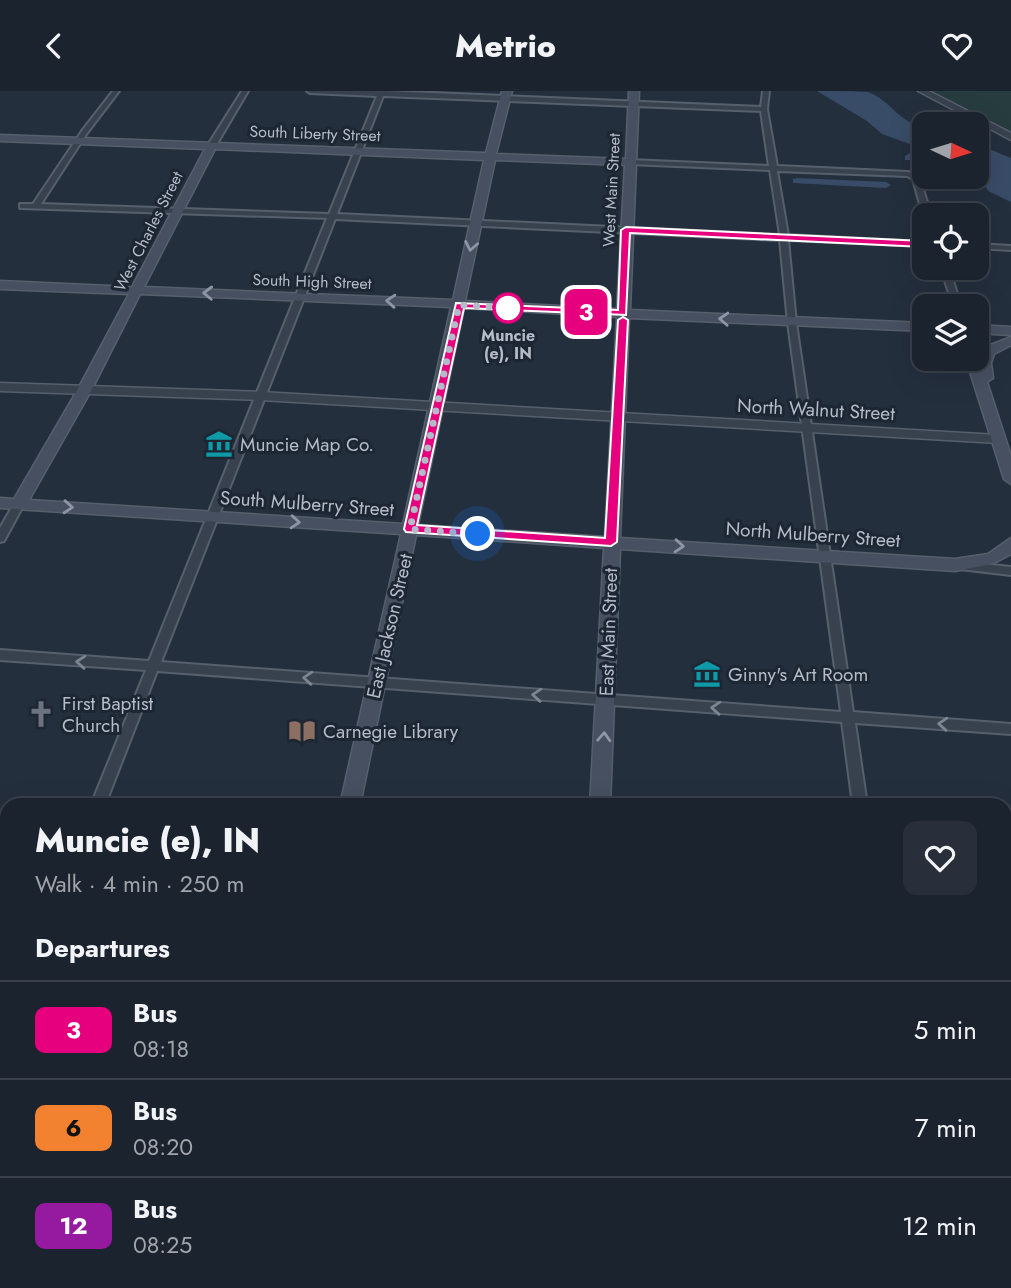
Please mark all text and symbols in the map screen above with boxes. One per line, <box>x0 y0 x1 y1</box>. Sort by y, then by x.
text: Metrio <box>455 23 556 69</box>
icon: back <box>35 27 73 65</box>
icon: heart <box>938 27 976 65</box>
north arrow <box>912 112 989 189</box>
map controls <box>912 112 989 371</box>
street label: South Liberty Street <box>249 120 381 147</box>
street label: West Main Street <box>597 132 626 248</box>
street label: West Charles Street <box>108 167 189 295</box>
button: locate <box>912 203 989 280</box>
one-way arrow <box>465 240 480 252</box>
street label: South High Street <box>252 268 372 295</box>
one-way arrow <box>202 285 213 301</box>
line badge: 3 <box>563 289 609 335</box>
one-way arrow <box>386 293 397 308</box>
marker: Muncie (e), IN <box>493 293 523 323</box>
text: 3 <box>579 294 593 329</box>
button: layers <box>912 294 989 371</box>
one-way arrow <box>718 312 729 327</box>
place label: Muncie (e), IN <box>481 324 535 365</box>
street label: North Walnut Street <box>736 392 896 427</box>
museum icon: Muncie Map Co. <box>204 429 234 459</box>
place label: Muncie Map Co. <box>240 431 374 458</box>
street label: South Mulberry Street <box>219 484 395 523</box>
one-way arrow <box>63 500 74 515</box>
one-way arrow <box>290 514 301 529</box>
street label: North Mulberry Street <box>725 515 902 554</box>
your location <box>460 516 495 551</box>
one-way arrow <box>674 539 685 554</box>
street label: East Jackson Street <box>360 551 419 701</box>
street label: East Main Street <box>593 567 624 696</box>
one-way arrow <box>75 655 86 670</box>
museum icon: Ginny's Art Room <box>692 659 722 689</box>
place label: Ginny's Art Room <box>728 661 868 688</box>
one-way arrow <box>302 671 313 686</box>
one-way arrow <box>531 688 542 703</box>
place label: First Baptist Church <box>62 690 154 739</box>
church icon: First Baptist Church <box>26 699 56 729</box>
one-way arrow <box>710 701 721 716</box>
library icon: Carnegie Library <box>287 716 317 746</box>
one-way arrow <box>937 717 948 732</box>
place label: Carnegie Library <box>323 718 459 745</box>
one-way arrow <box>596 731 611 742</box>
text: Muncie (e), IN <box>35 817 260 864</box>
button: heart <box>903 821 977 895</box>
text: Walk · 4 min · 250 m <box>35 867 244 901</box>
text: Departures <box>35 929 170 967</box>
text: Bus <box>133 994 177 1032</box>
text: 5 min <box>914 1011 977 1049</box>
text: 3 <box>66 1012 81 1047</box>
text: 08:18 <box>133 1032 189 1066</box>
text: Bus <box>133 1092 177 1130</box>
text: 7 min <box>915 1109 977 1147</box>
text: 6 <box>65 1110 82 1145</box>
text: 08:20 <box>133 1130 193 1164</box>
text: Bus <box>133 1190 177 1228</box>
text: 12 min <box>902 1207 977 1245</box>
text: 12 <box>60 1208 87 1243</box>
text: 08:25 <box>133 1228 192 1262</box>

